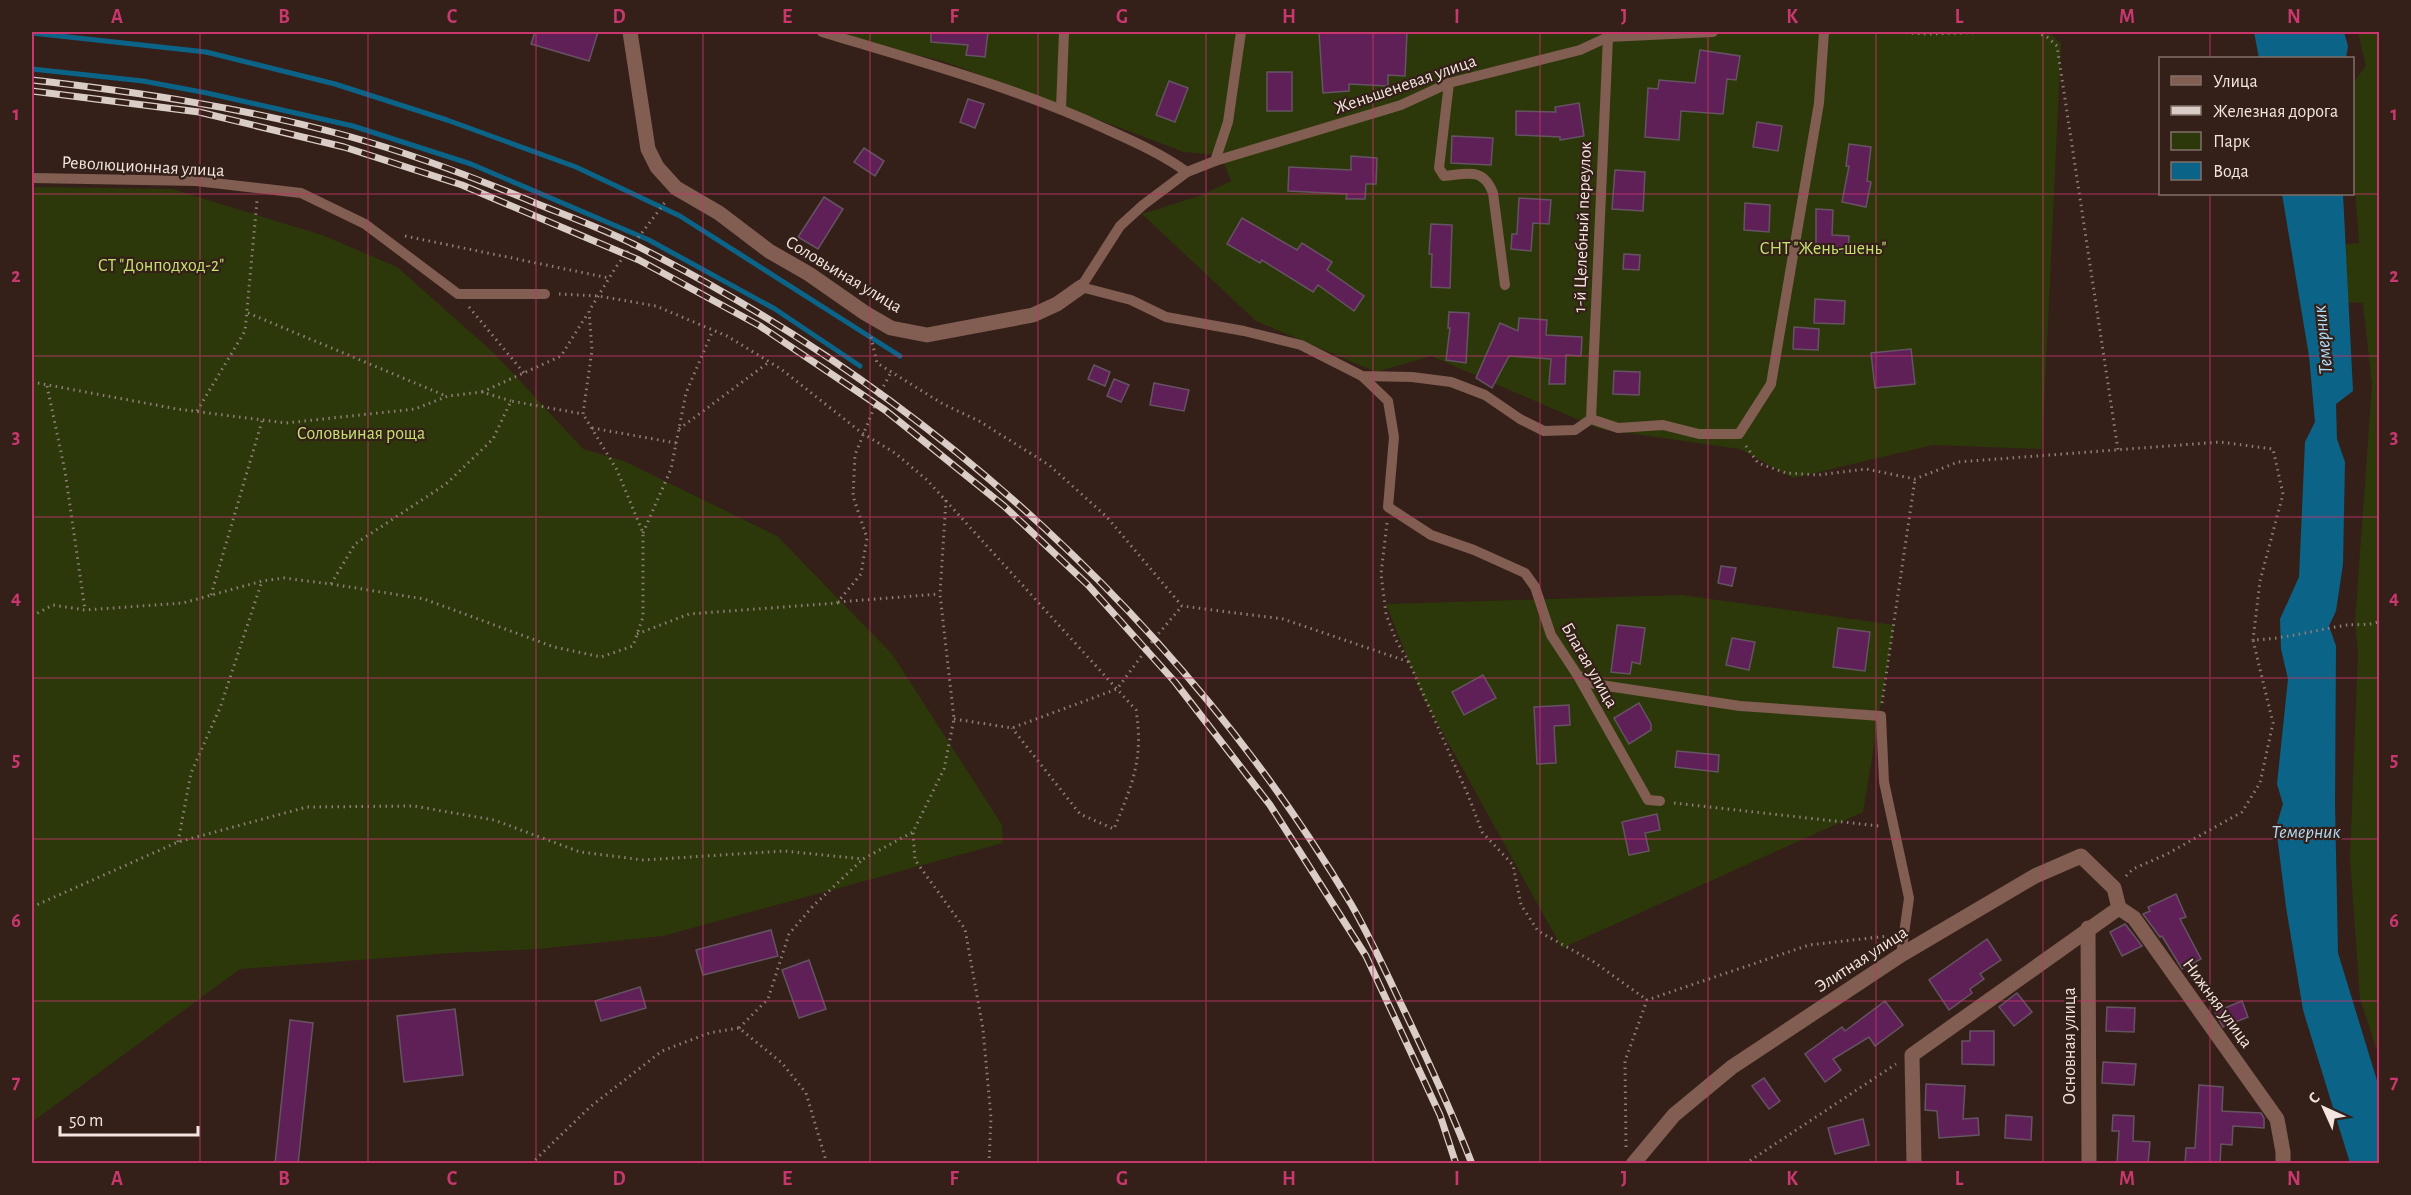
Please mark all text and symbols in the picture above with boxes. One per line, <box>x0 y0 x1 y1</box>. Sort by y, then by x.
text: A <box>111 7 123 27</box>
text: B <box>278 7 290 27</box>
text: C <box>447 7 458 27</box>
text: D <box>612 7 626 27</box>
text: E <box>782 7 792 27</box>
text: F <box>949 7 959 27</box>
text: G <box>1116 7 1128 27</box>
text: H <box>1282 7 1296 27</box>
text: I <box>1454 7 1460 27</box>
text: J <box>1621 7 1627 27</box>
text: K <box>1786 7 1798 27</box>
text: L <box>1955 7 1964 27</box>
text: M <box>2119 7 2135 27</box>
text: N <box>2287 7 2301 27</box>
street label: Женьшеневая улица <box>1332 52 1479 118</box>
legend <box>2159 57 2354 195</box>
text: Улица <box>2213 73 2258 91</box>
text: Железная дорога <box>2213 103 2338 121</box>
text: 1 <box>12 104 20 124</box>
text: 1 <box>2390 104 2398 124</box>
text: Парк <box>2213 133 2251 151</box>
street label: 1-й Целебный переулок <box>1570 141 1595 313</box>
street label: Революционная улица <box>61 154 225 180</box>
text: Вода <box>2213 163 2249 181</box>
street label: Соловьиная улица <box>782 233 905 317</box>
park label: СНТ "Жень-шень" <box>1759 240 1887 258</box>
park label: СТ "Донподход-2" <box>98 257 224 275</box>
text: 2 <box>11 266 21 286</box>
text: 2 <box>2389 266 2399 286</box>
water label: Темерник <box>2309 304 2337 376</box>
park label: Соловьиная роща <box>297 425 425 443</box>
text: 3 <box>12 427 20 447</box>
text: 3 <box>2390 427 2398 447</box>
text: 4 <box>11 588 21 608</box>
text: 4 <box>2389 588 2399 608</box>
street label: Благая улица <box>1558 620 1621 711</box>
text: 5 <box>12 750 20 770</box>
text: 5 <box>2390 750 2398 770</box>
water label: Темерник <box>2271 822 2341 842</box>
text: 6 <box>11 911 21 931</box>
text: 6 <box>2389 911 2399 931</box>
street label: Элитная улица <box>1812 923 1911 996</box>
street label: Нижняя улица <box>2179 956 2256 1052</box>
street label: Основная улица <box>2061 987 2079 1105</box>
text: 7 <box>12 1072 21 1092</box>
text: 7 <box>2390 1072 2399 1092</box>
north arrow <box>2294 1078 2354 1138</box>
text: С <box>2305 1089 2323 1107</box>
scale bar <box>60 1099 198 1137</box>
text: 50 m <box>69 1112 103 1130</box>
text: A <box>111 1169 123 1189</box>
text: B <box>278 1169 290 1189</box>
text: C <box>447 1169 458 1189</box>
text: D <box>612 1169 626 1189</box>
text: E <box>782 1169 792 1189</box>
text: F <box>949 1169 959 1189</box>
text: G <box>1116 1169 1128 1189</box>
text: H <box>1282 1169 1296 1189</box>
text: I <box>1454 1169 1460 1189</box>
text: J <box>1621 1169 1627 1189</box>
text: K <box>1786 1169 1798 1189</box>
text: L <box>1955 1169 1964 1189</box>
text: M <box>2119 1169 2135 1189</box>
text: N <box>2287 1169 2301 1189</box>

